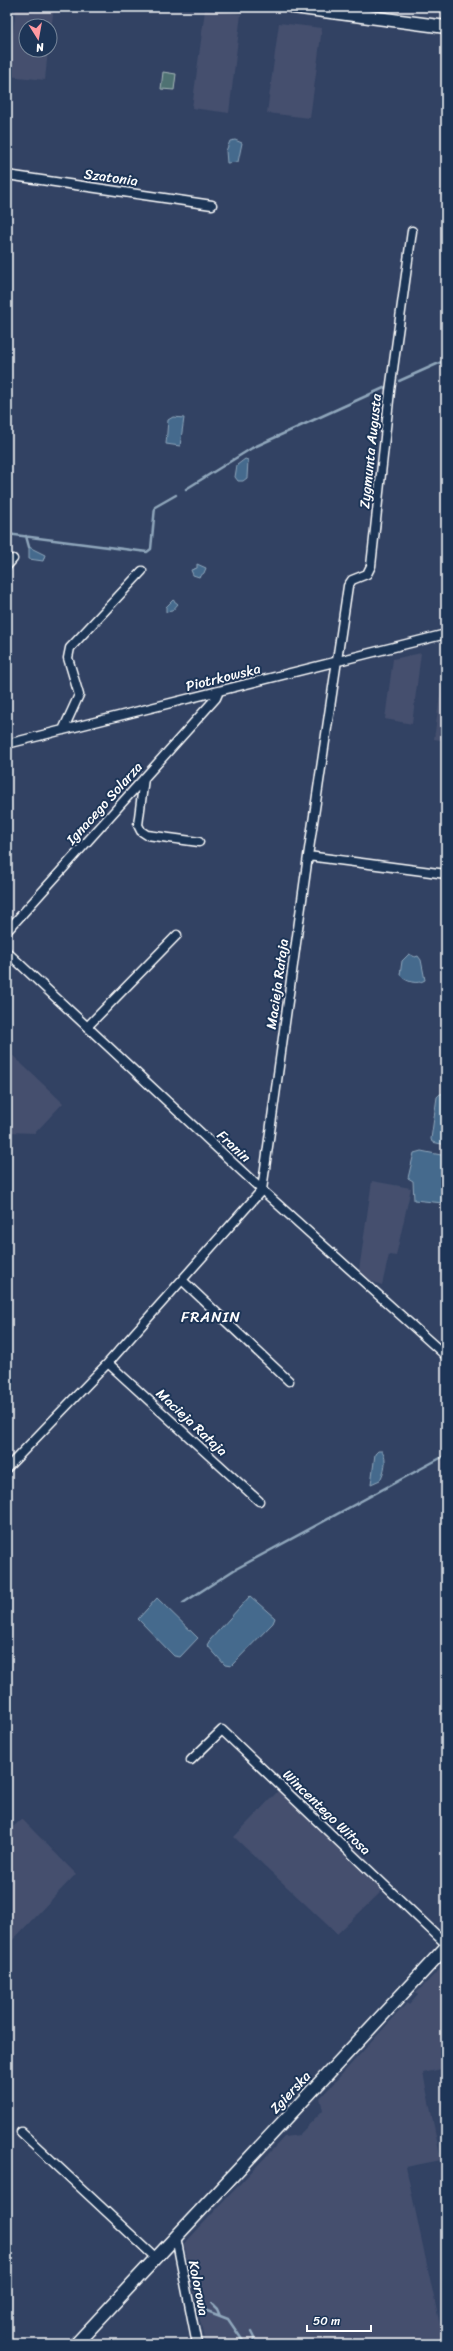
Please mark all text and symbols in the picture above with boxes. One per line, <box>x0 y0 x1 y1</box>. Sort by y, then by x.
north arrow <box>18 18 58 58</box>
text: N <box>34 37 46 57</box>
street label: Szatonia <box>82 161 140 194</box>
street label: Zygmunta Augusta <box>352 391 389 510</box>
street label: Piotrkowska <box>183 656 263 699</box>
street label: Ignacego Solarza <box>59 756 149 852</box>
street label: Macieja Rataja <box>259 937 296 1031</box>
street label: Franin <box>211 1124 257 1169</box>
district label: FRANIN <box>181 1304 241 1330</box>
street label: Macieja Rataja <box>150 1382 233 1463</box>
street label: Wincentego Witosa <box>276 1763 377 1861</box>
street label: Zgierska <box>264 2065 317 2120</box>
street label: Kolorowa <box>181 2258 216 2318</box>
scale bar <box>307 2307 371 2333</box>
text: 50 m <box>313 2310 340 2332</box>

